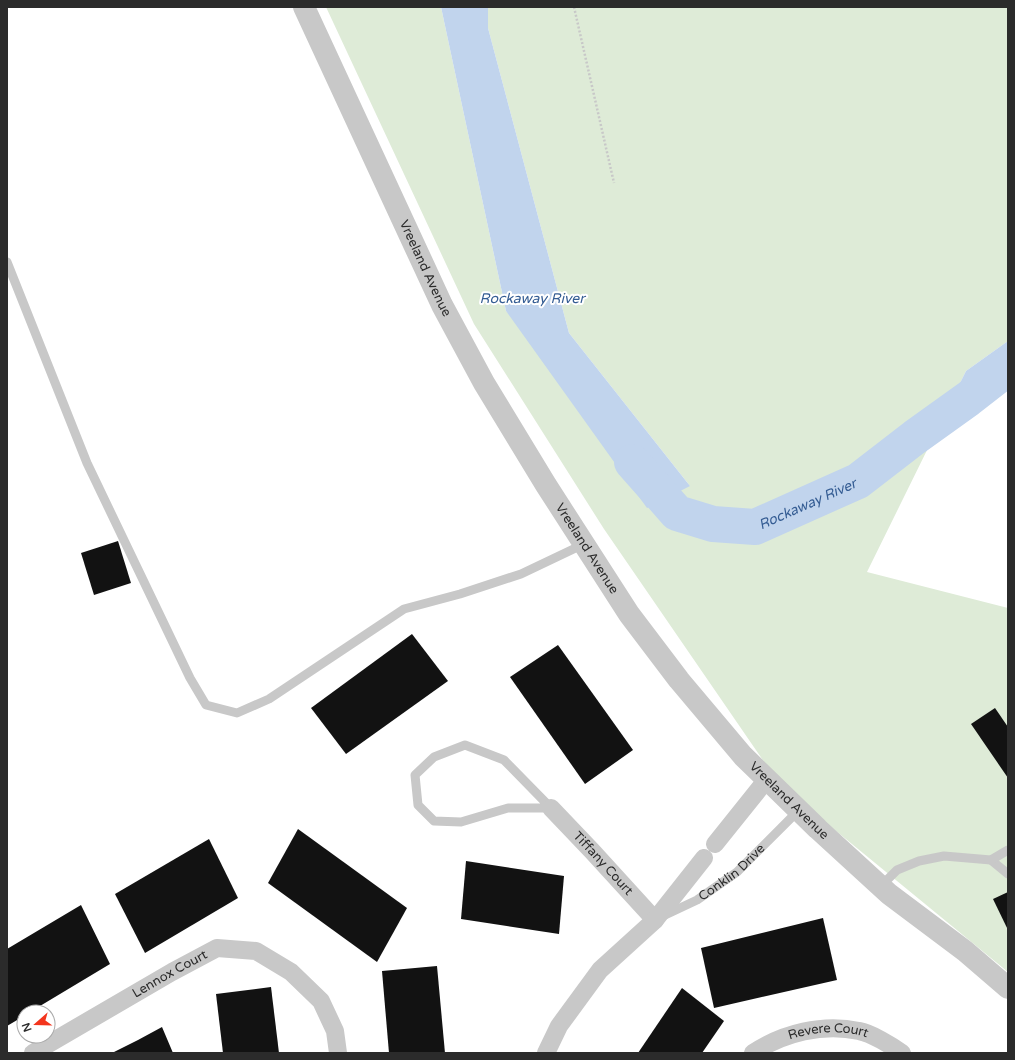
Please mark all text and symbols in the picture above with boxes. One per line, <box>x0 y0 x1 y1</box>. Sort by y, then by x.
street label: Vreeland Avenue <box>396 218 455 319</box>
water label: Rockaway River <box>479 290 586 307</box>
water label: Rockaway River <box>756 474 860 533</box>
street label: Vreeland Avenue <box>552 500 622 597</box>
street label: Vreeland Avenue <box>746 758 832 843</box>
street label: Tiffany Court <box>570 828 636 899</box>
street label: Conklin Drive <box>695 841 768 904</box>
street label: Lennox Court <box>129 947 210 1001</box>
north arrow <box>16 1004 56 1044</box>
street label: Revere Court <box>786 1020 871 1043</box>
text: N <box>19 1021 35 1034</box>

